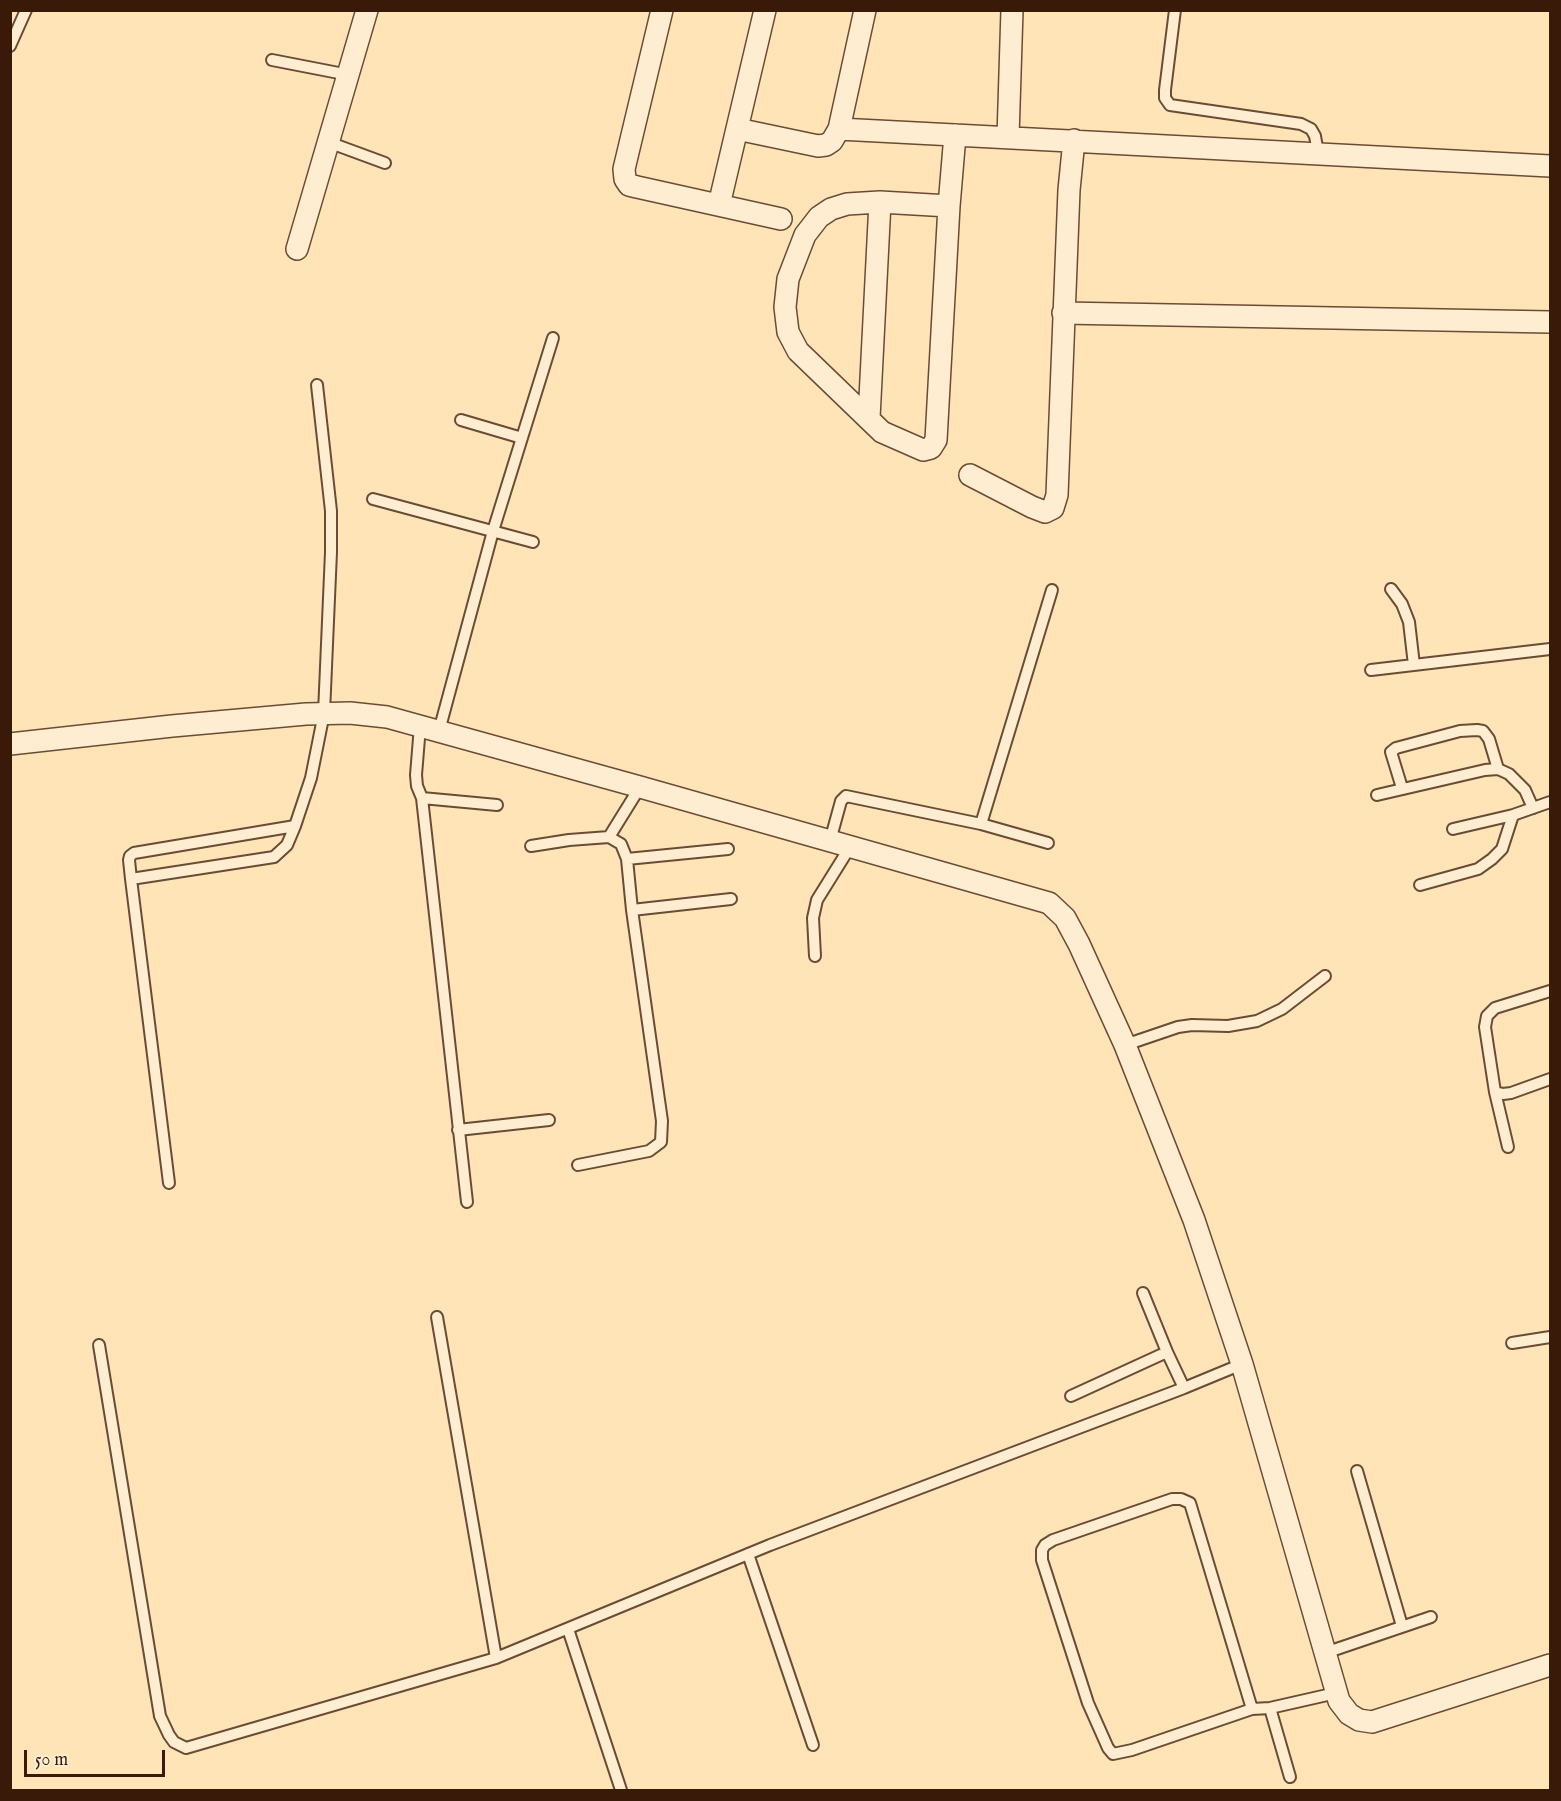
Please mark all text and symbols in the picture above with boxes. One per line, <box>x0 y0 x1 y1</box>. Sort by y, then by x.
scale bar <box>27 1738 168 1776</box>
text: 50 m <box>35 1749 68 1772</box>

